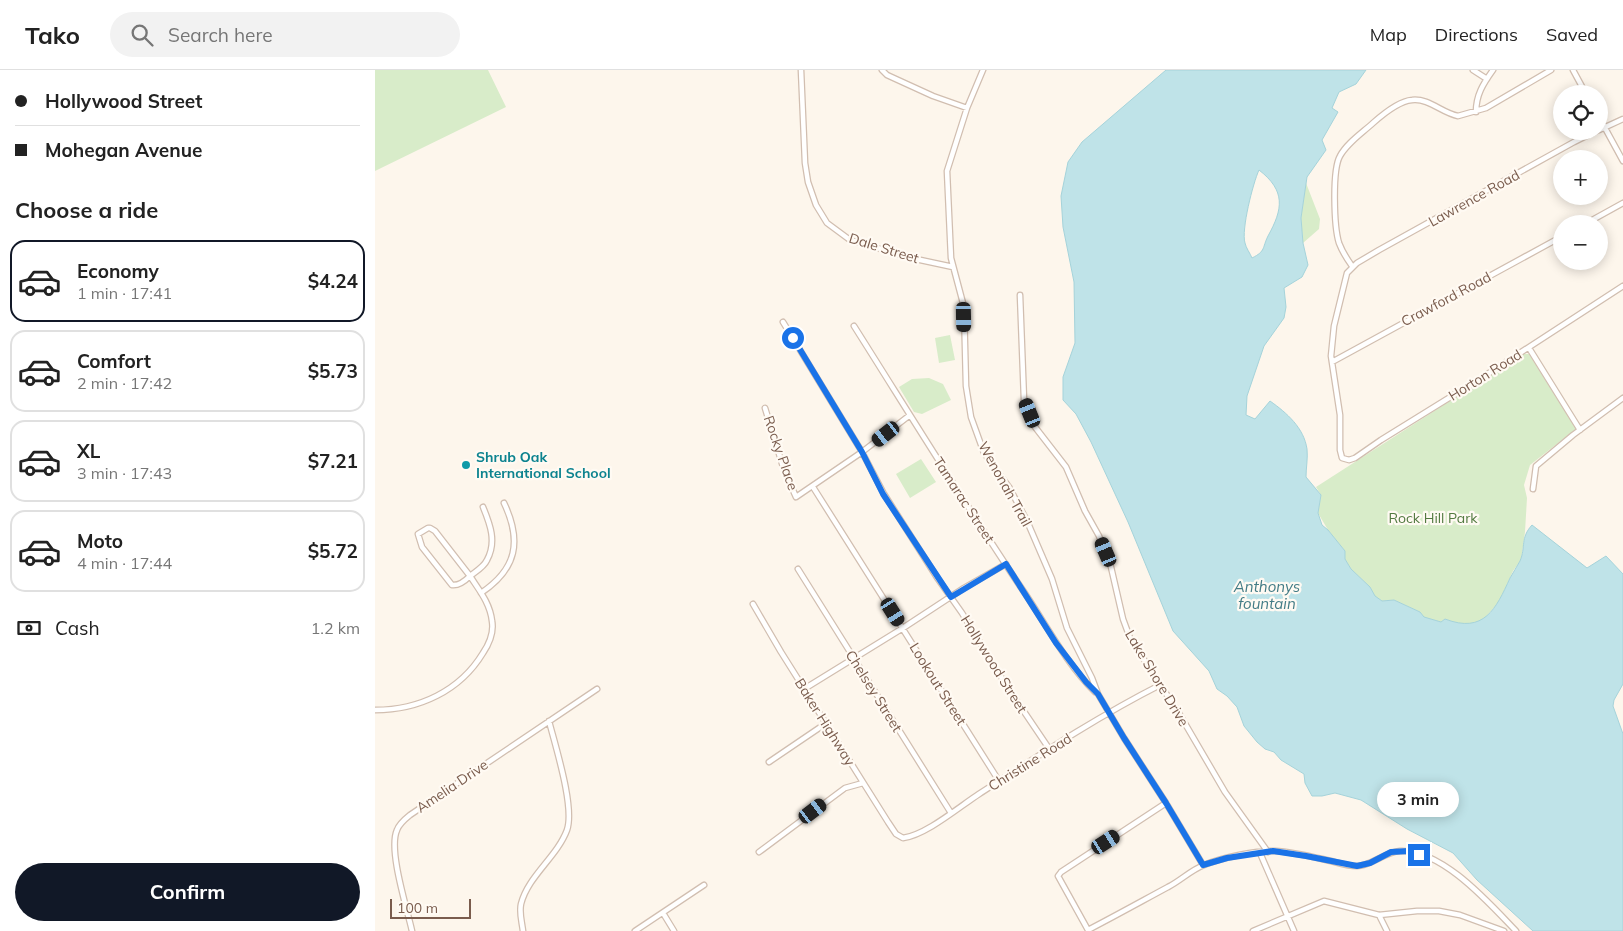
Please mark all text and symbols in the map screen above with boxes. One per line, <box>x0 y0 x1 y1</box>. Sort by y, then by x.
search box <box>110 12 460 57</box>
text: Tako <box>25 20 80 50</box>
icon: search <box>128 21 156 49</box>
text: Search here <box>168 23 273 47</box>
text: Map <box>1370 23 1407 46</box>
text: Directions <box>1435 23 1518 46</box>
text: Saved <box>1546 23 1598 46</box>
map controls <box>1553 85 1608 270</box>
button: locate <box>1553 85 1608 140</box>
text: Hollywood Street <box>45 89 202 113</box>
text: Mohegan Avenue <box>45 138 202 162</box>
button: + <box>1553 150 1608 205</box>
street label: Lawrence Road <box>1425 166 1523 230</box>
text: Choose a ride <box>15 196 158 224</box>
button: − <box>1553 215 1608 270</box>
street label: Dale Street <box>847 229 921 267</box>
icon: car <box>17 259 62 304</box>
text: Economy <box>77 259 159 283</box>
street label: Crawford Road <box>1398 268 1494 330</box>
text: $4.24 <box>308 269 358 293</box>
text: 1 min · 17:41 <box>77 283 172 303</box>
car <box>956 302 971 332</box>
route start <box>782 327 804 349</box>
street label: Horton Road <box>1445 345 1525 405</box>
icon: car <box>17 349 62 394</box>
text: Comfort <box>77 349 151 373</box>
text: $5.73 <box>308 359 358 383</box>
text: 2 min · 17:42 <box>77 373 172 393</box>
car <box>1017 396 1042 430</box>
street label: Rocky Place <box>760 413 802 493</box>
car <box>869 419 902 449</box>
street label: Wenonah Trail <box>974 438 1036 530</box>
icon: car <box>17 439 62 484</box>
text: XL <box>77 439 100 463</box>
place label: Shrub Oak International School <box>476 448 611 482</box>
text: $7.21 <box>308 449 358 473</box>
street label: Tamarac Street <box>929 453 999 547</box>
marker: Shrub Oak International School <box>460 459 472 471</box>
text: 3 min · 17:43 <box>77 463 172 483</box>
park label: Rock Hill Park <box>1388 509 1478 527</box>
icon: car <box>17 529 62 574</box>
text: Moto <box>77 529 123 553</box>
car <box>1093 535 1118 569</box>
text: $5.72 <box>308 539 358 563</box>
text: 4 min · 17:44 <box>77 553 172 573</box>
water label: Anthonys fountain <box>1233 577 1300 613</box>
car <box>878 595 907 629</box>
street label: Hollywood Street <box>957 612 1031 716</box>
icon: cash <box>15 614 43 642</box>
text: Cash <box>55 616 100 640</box>
text: 1.2 km <box>311 618 360 638</box>
street label: Lake Shore Drive <box>1121 627 1193 729</box>
street label: Lookout Street <box>905 639 971 729</box>
street label: Chelsey Street <box>842 647 906 735</box>
street label: Baker Highway <box>791 675 859 770</box>
street label: Christine Road <box>985 729 1075 795</box>
street label: Amelia Drive <box>413 755 491 817</box>
callout: 3 min <box>1378 782 1460 818</box>
text: 3 min <box>1397 789 1439 809</box>
car <box>796 796 829 826</box>
car <box>1089 828 1122 856</box>
route end <box>1408 844 1430 866</box>
button: Confirm <box>15 863 360 921</box>
scale bar <box>390 896 471 919</box>
text: 100 m <box>397 899 438 917</box>

